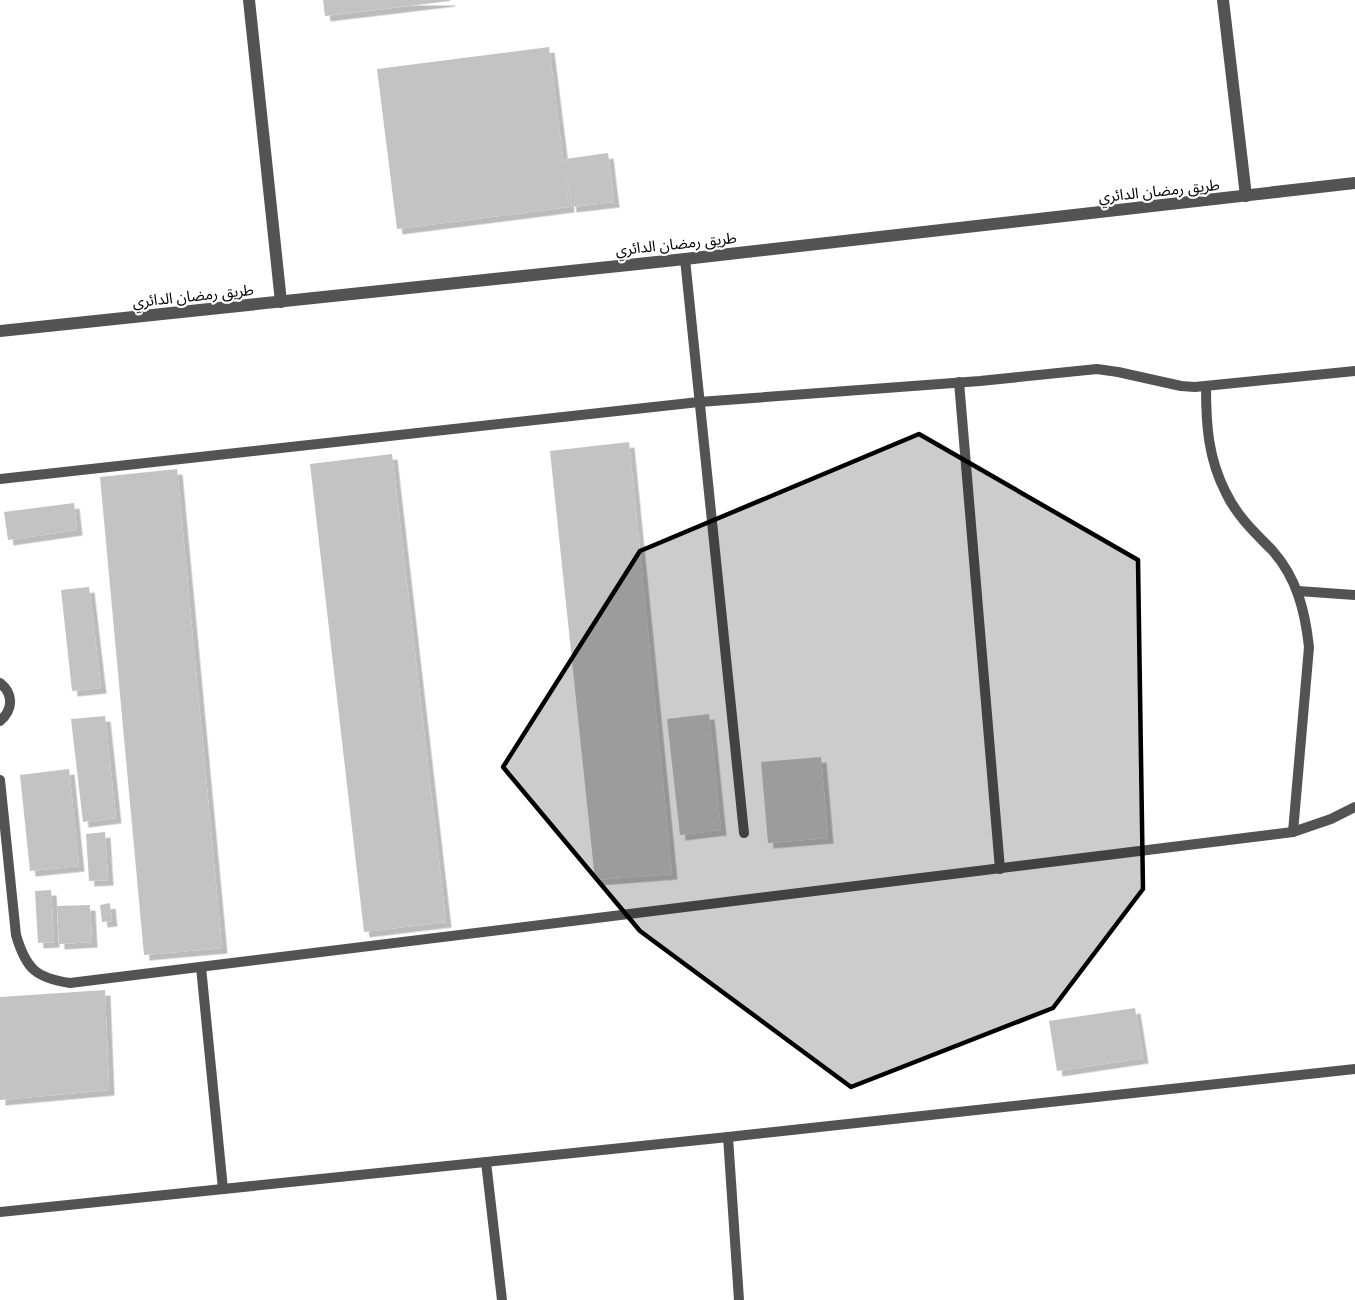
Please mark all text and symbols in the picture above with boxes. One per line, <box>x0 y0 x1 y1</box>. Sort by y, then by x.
street label: طريق رمضان الدائري <box>1097 176 1221 209</box>
street label: طريق رمضان الدائري <box>614 229 738 262</box>
street label: طريق رمضان الدائري <box>131 281 255 314</box>

